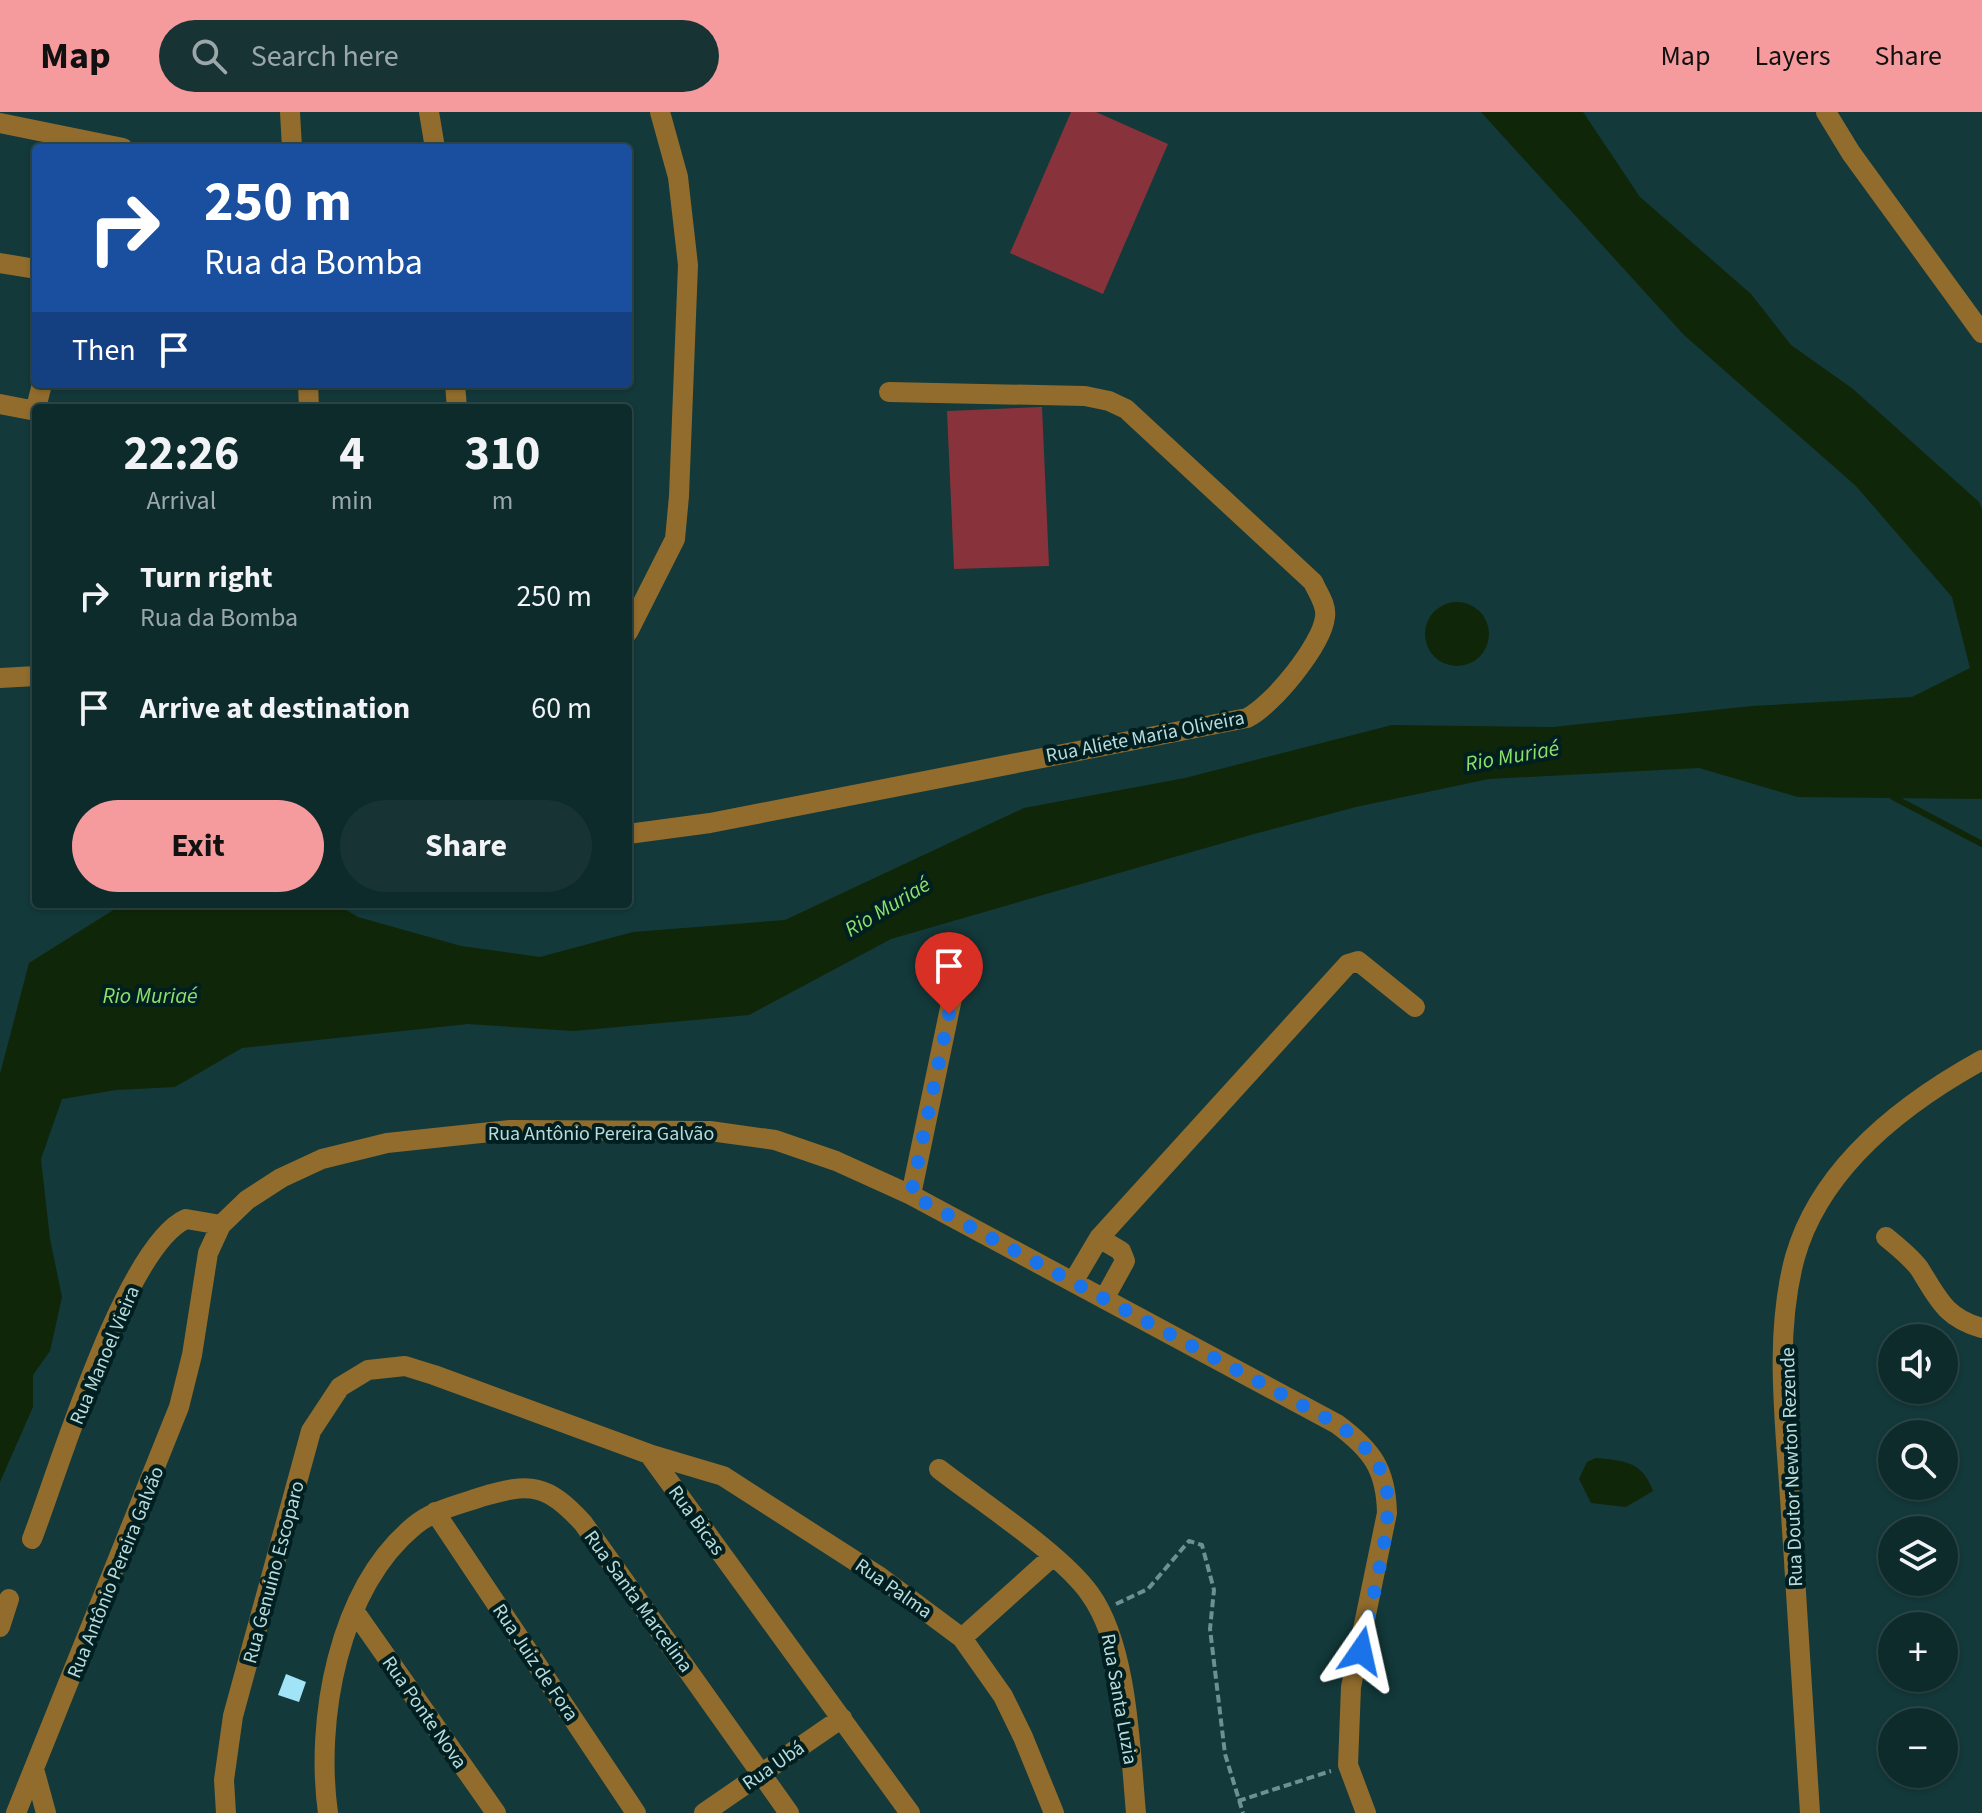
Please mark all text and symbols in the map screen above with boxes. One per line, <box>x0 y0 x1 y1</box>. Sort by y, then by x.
search box <box>159 20 719 92</box>
text: Map <box>40 29 111 83</box>
icon: search <box>187 34 231 78</box>
text: Search here <box>251 35 399 78</box>
text: Map <box>1660 36 1710 76</box>
text: Layers <box>1754 36 1830 76</box>
text: Share <box>1874 36 1942 76</box>
text: 250 m <box>204 163 352 242</box>
icon: right <box>72 176 176 280</box>
text: Rua da Bomba <box>204 237 423 288</box>
icon: arrive <box>152 328 196 372</box>
text: Then <box>72 329 136 372</box>
text: 22:26 <box>123 420 239 488</box>
text: 4 <box>339 420 365 488</box>
text: 310 <box>464 420 540 488</box>
text: Arrival <box>146 482 216 519</box>
text: min <box>331 482 373 519</box>
text: m <box>492 482 513 519</box>
text: Turn right <box>140 556 272 599</box>
icon: right <box>72 574 116 618</box>
text: 250 m <box>516 575 592 618</box>
text: Rua da Bomba <box>140 599 298 636</box>
icon: arrive <box>72 686 116 730</box>
text: Arrive at destination <box>140 687 410 730</box>
text: 60 m <box>531 687 592 730</box>
street label: Rua Aliete Maria Oliveira <box>1043 704 1247 770</box>
water label: Rio Muriaé <box>1462 732 1562 780</box>
button: Exit <box>72 800 324 892</box>
button: Share <box>340 800 592 892</box>
water label: Rio Muriaé <box>838 868 937 945</box>
pin <box>915 932 983 1014</box>
icon: arrive <box>927 944 971 988</box>
water label: Rio Muriaé <box>102 980 198 1012</box>
street label: Rua Antônio Pereira Galvão <box>488 1120 714 1148</box>
street label: Rua Manoel Vieira <box>63 1282 147 1429</box>
map controls <box>1878 1324 1958 1788</box>
button: sound <box>1878 1324 1958 1404</box>
street label: Rua Doutor Newton Rezende <box>1774 1347 1810 1587</box>
button: search <box>1878 1420 1958 1500</box>
street label: Rua Antônio Pereira Galvão <box>61 1462 171 1683</box>
street label: Rua Genuino Escoparo <box>236 1478 312 1667</box>
street label: Rua Bicas <box>661 1480 731 1561</box>
button: layers <box>1878 1516 1958 1596</box>
street label: Rua Santa Marcelina <box>577 1525 699 1678</box>
street label: Rua Palma <box>849 1552 938 1626</box>
street label: Rua Juiz de Fora <box>485 1598 585 1727</box>
position arrow <box>1319 1609 1403 1693</box>
button: + <box>1878 1612 1958 1692</box>
street label: Rua Santa Luzia <box>1094 1632 1144 1767</box>
street label: Rua Ponte Nova <box>375 1650 474 1775</box>
button: − <box>1878 1708 1958 1788</box>
street label: Rua Ubá <box>737 1734 810 1797</box>

